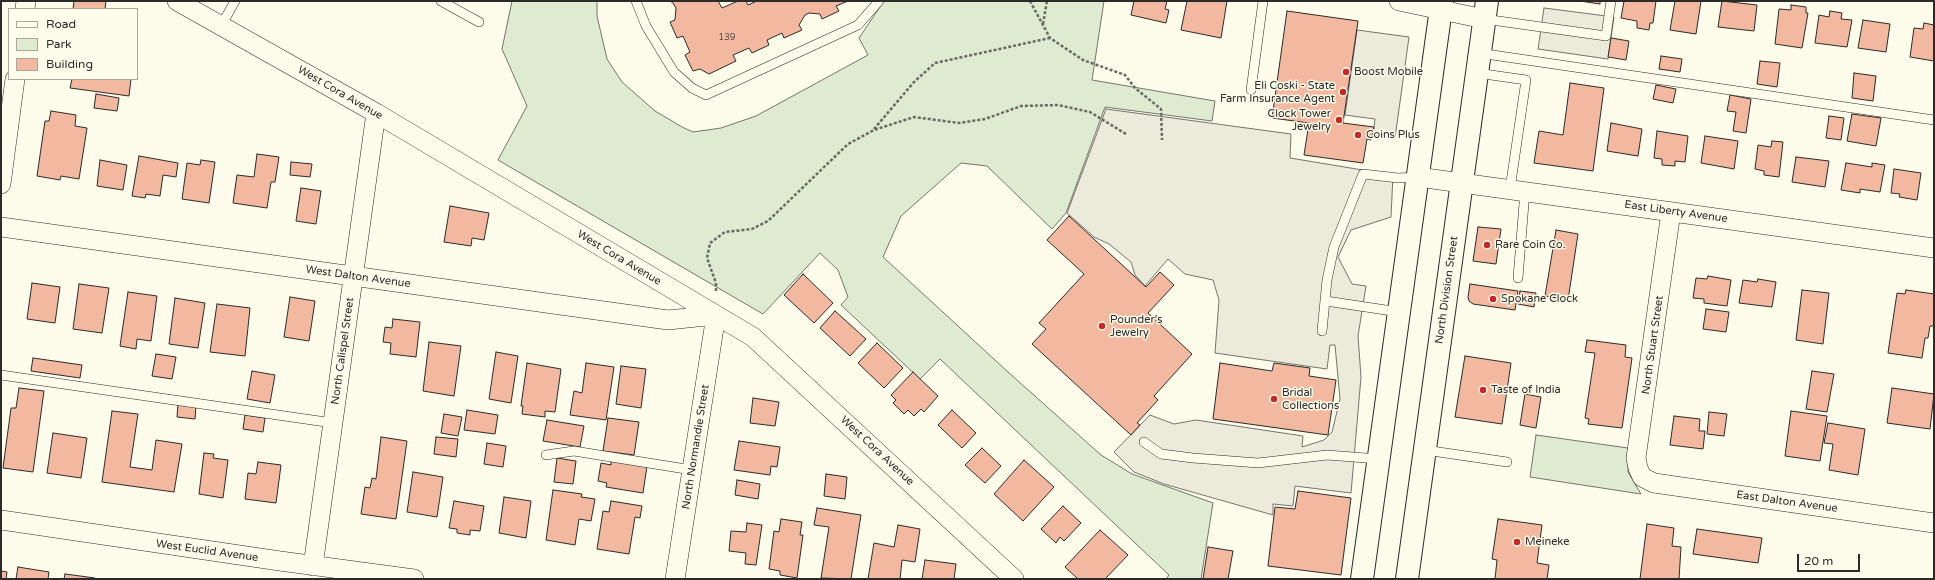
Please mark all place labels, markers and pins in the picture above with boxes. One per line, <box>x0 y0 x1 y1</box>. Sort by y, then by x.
place label: Boost Mobile <box>1354 65 1423 79</box>
marker: Boost Mobile <box>1341 67 1351 77</box>
place label: Eli Coski - State Farm Insurance Agent <box>1220 79 1335 105</box>
marker: Eli Coski - State Farm Insurance Agent <box>1338 87 1348 97</box>
place label: Clock Tower Jewelry <box>1268 107 1331 133</box>
marker: Clock Tower Jewelry <box>1334 115 1344 125</box>
place label: Coins Plus <box>1366 128 1420 142</box>
marker: Coins Plus <box>1353 130 1363 140</box>
place label: Rare Coin Co. <box>1495 238 1566 252</box>
marker: Rare Coin Co. <box>1482 240 1492 250</box>
place label: Spokane Clock <box>1501 292 1578 306</box>
marker: Spokane Clock <box>1488 294 1498 304</box>
place label: Pounder's Jewelry <box>1110 313 1162 339</box>
marker: Pounder's Jewelry <box>1097 321 1107 331</box>
place label: Taste of India <box>1491 383 1561 397</box>
marker: Taste of India <box>1478 385 1488 395</box>
place label: Bridal Collections <box>1282 386 1339 412</box>
marker: Bridal Collections <box>1269 394 1279 404</box>
place label: Meineke <box>1525 535 1569 549</box>
marker: Meineke <box>1512 537 1522 547</box>

